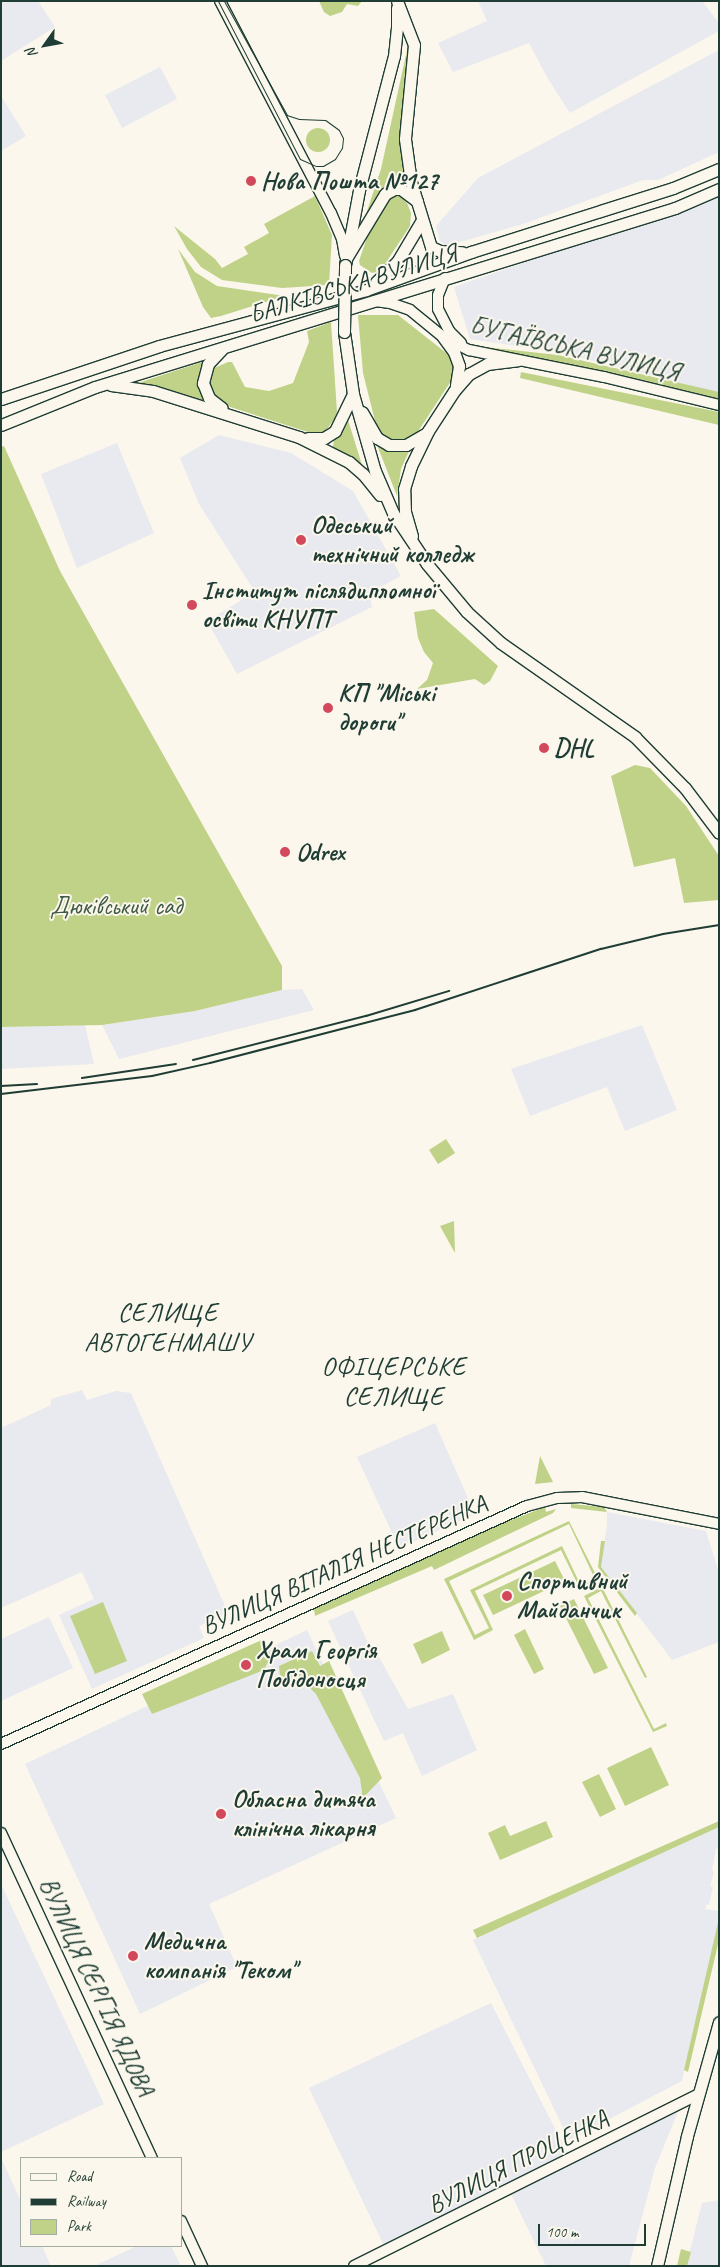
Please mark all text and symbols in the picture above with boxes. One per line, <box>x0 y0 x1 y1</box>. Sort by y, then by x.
north arrow <box>20 20 70 70</box>
text: N <box>22 45 41 61</box>
place label: Нова Пошта №127 <box>261 166 437 196</box>
marker: Нова Пошта №127 <box>245 175 257 187</box>
street label: БАЛКІВСЬКА ВУЛИЦЯ <box>246 238 460 330</box>
street label: БУГАЇВСЬКА ВУЛИЦЯ <box>468 310 682 388</box>
place label: Одеський технічний колледж <box>311 511 473 570</box>
marker: Одеський технічний колледж <box>295 534 307 546</box>
place label: Інститут післядипломної освіти КНУПТ <box>202 576 435 635</box>
marker: Інститут післядипломної освіти КНУПТ <box>186 599 198 611</box>
place label: КП "Міські дороги" <box>338 679 435 738</box>
marker: КП "Міські дороги" <box>322 702 334 714</box>
place label: DHL <box>554 733 594 763</box>
marker: DHL <box>538 742 550 754</box>
place label: Odrex <box>296 837 345 867</box>
marker: Odrex <box>278 845 292 859</box>
park label: Дюківський сад <box>50 891 182 921</box>
district label: СЕЛИЩЕ АВТОГЕНМАШУ <box>81 1297 255 1359</box>
district label: ОФІЦЕРСЬКЕ СЕЛИЩЕ <box>320 1351 468 1412</box>
street label: ВУЛИЦЯ ВІТАЛІЯ НЕСТЕРЕНКА <box>197 1488 491 1642</box>
place label: Спортивний Майданчик <box>517 1567 627 1626</box>
marker: Спортивний Майданчик <box>501 1590 513 1602</box>
place label: Храм Георгія Побідоносця <box>256 1636 372 1695</box>
marker: Храм Георгія Побідоносця <box>240 1659 252 1671</box>
place label: Обласна дитяча клінічна лікарня <box>232 1785 376 1844</box>
marker: Обласна дитяча клінічна лікарня <box>214 1807 228 1821</box>
street label: ВУЛИЦЯ СЕРГІЯ ЯДОВА <box>32 1873 160 2101</box>
place label: Медична компанія "Теком" <box>144 1927 296 1986</box>
marker: Медична компанія "Теком" <box>126 1949 140 1963</box>
street label: ВУЛИЦЯ ПРОЦЕНКА <box>423 2104 613 2220</box>
legend <box>20 2157 182 2247</box>
text: Road <box>67 2167 92 2186</box>
text: Railway <box>67 2192 106 2211</box>
scale bar <box>540 2214 648 2246</box>
text: Park <box>67 2217 91 2236</box>
text: 100 m <box>546 2223 578 2242</box>

